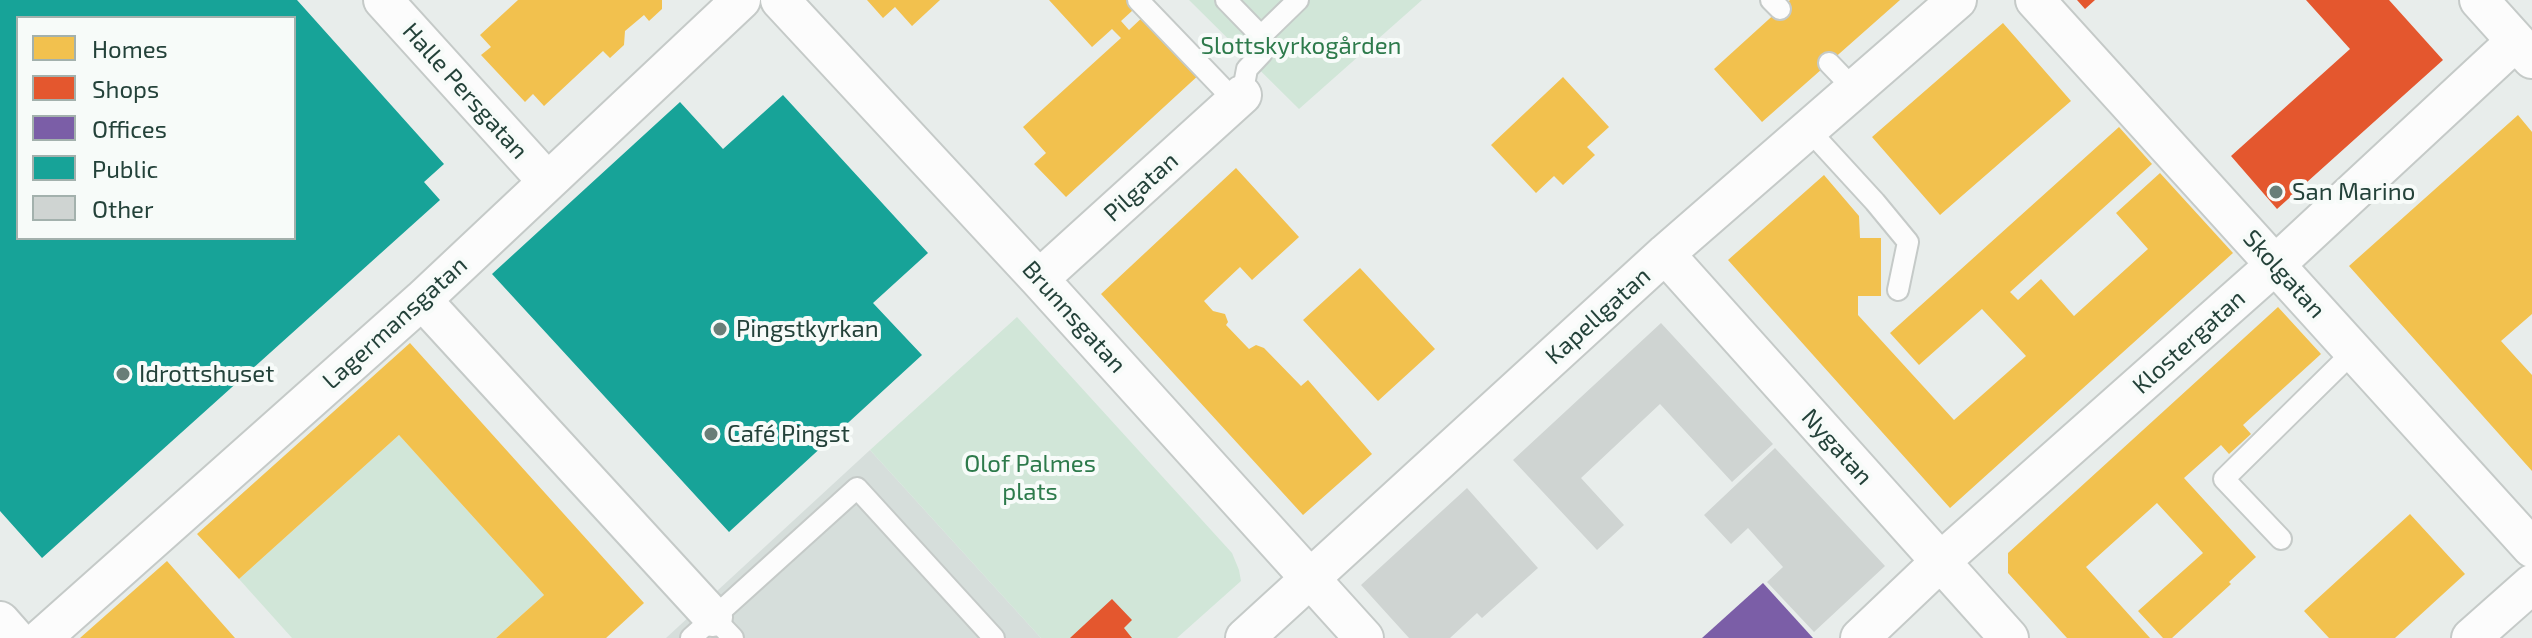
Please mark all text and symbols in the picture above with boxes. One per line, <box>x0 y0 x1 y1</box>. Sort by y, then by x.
legend <box>16 16 296 240</box>
street label: Halle Persgatan <box>396 17 534 165</box>
park label: Slottskyrkogården <box>1200 32 1402 60</box>
text: Homes <box>92 34 168 63</box>
text: Shops <box>92 74 159 103</box>
text: Offices <box>92 114 167 143</box>
street label: Pilgatan <box>1098 146 1184 228</box>
text: Public <box>92 154 158 183</box>
place label: San Marino <box>2292 178 2415 206</box>
marker: San Marino <box>2267 183 2285 201</box>
text: Other <box>92 194 154 223</box>
street label: Skolgatan <box>2237 224 2331 324</box>
street label: Lagermansgatan <box>317 251 473 395</box>
street label: Brunnsgatan <box>1016 255 1132 379</box>
street label: Kapellgatan <box>1540 261 1656 371</box>
street label: Klostergatan <box>2127 284 2251 400</box>
place label: Pingstkyrkan <box>736 315 879 343</box>
marker: Pingstkyrkan <box>711 320 729 338</box>
place label: Idrottshuset <box>139 360 274 388</box>
marker: Idrottshuset <box>114 365 132 383</box>
street label: Nygatan <box>1795 403 1879 491</box>
place label: Café Pingst <box>727 420 850 448</box>
marker: Café Pingst <box>702 425 720 443</box>
park label: Olof Palmes plats <box>964 450 1096 506</box>

